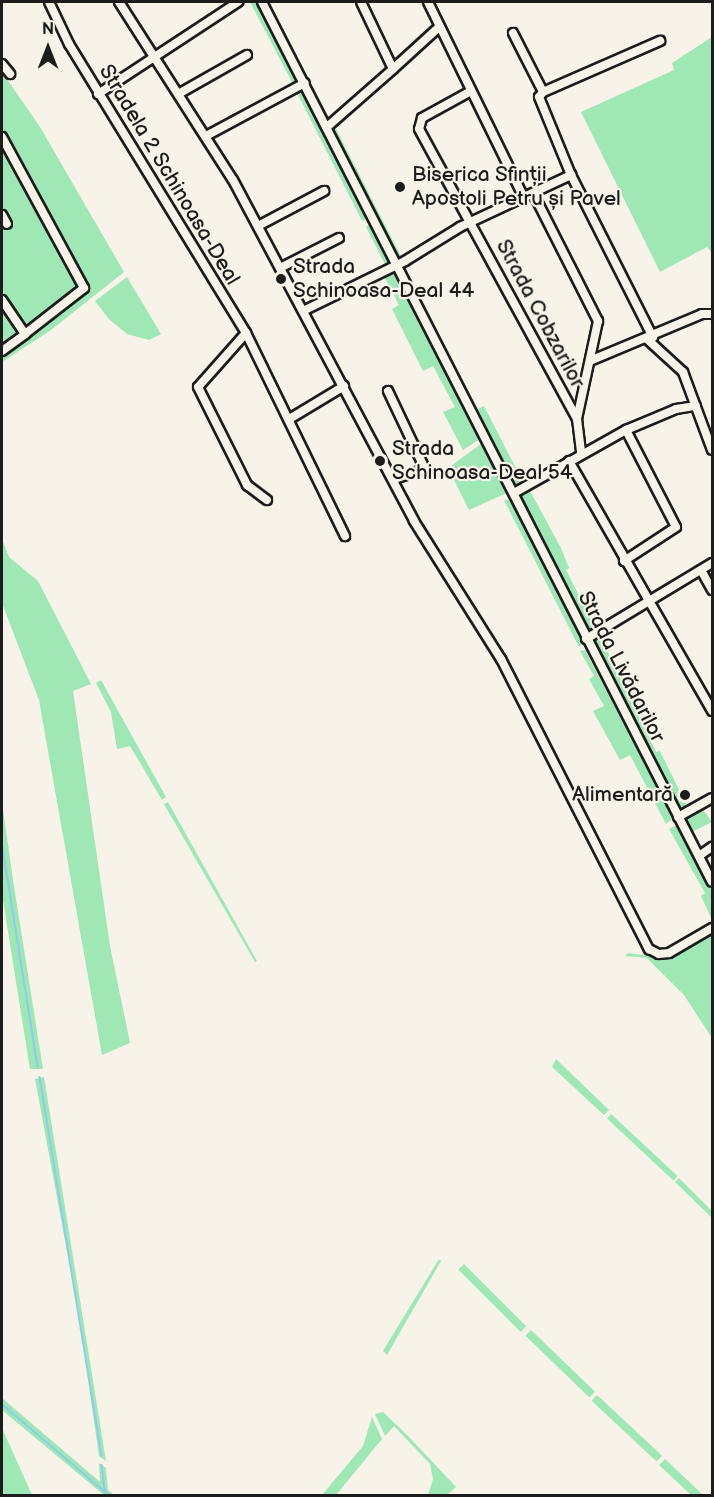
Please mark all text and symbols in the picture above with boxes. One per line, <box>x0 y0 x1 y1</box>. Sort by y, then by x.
north arrow <box>18 18 78 78</box>
text: N <box>42 20 54 39</box>
street label: Stradela 2 Schinoasa-Deal <box>93 60 245 290</box>
place label: Biserica Sfinții Apostoli Petru și Pavel <box>412 162 621 212</box>
marker: Biserica Sfinții Apostoli Petru și Pavel <box>393 180 407 194</box>
street label: Strada Cobzarilor <box>490 235 590 393</box>
place label: Strada Schinoasa-Deal 44 <box>293 254 474 304</box>
marker: Strada Schinoasa-Deal 44 <box>274 272 288 286</box>
place label: Strada Schinoasa-Deal 54 <box>392 436 573 486</box>
marker: Strada Schinoasa-Deal 54 <box>373 454 387 468</box>
street label: Strada Livădarilor <box>572 587 670 747</box>
place label: Alimentară <box>572 782 673 808</box>
marker: Alimentară <box>678 788 692 802</box>

